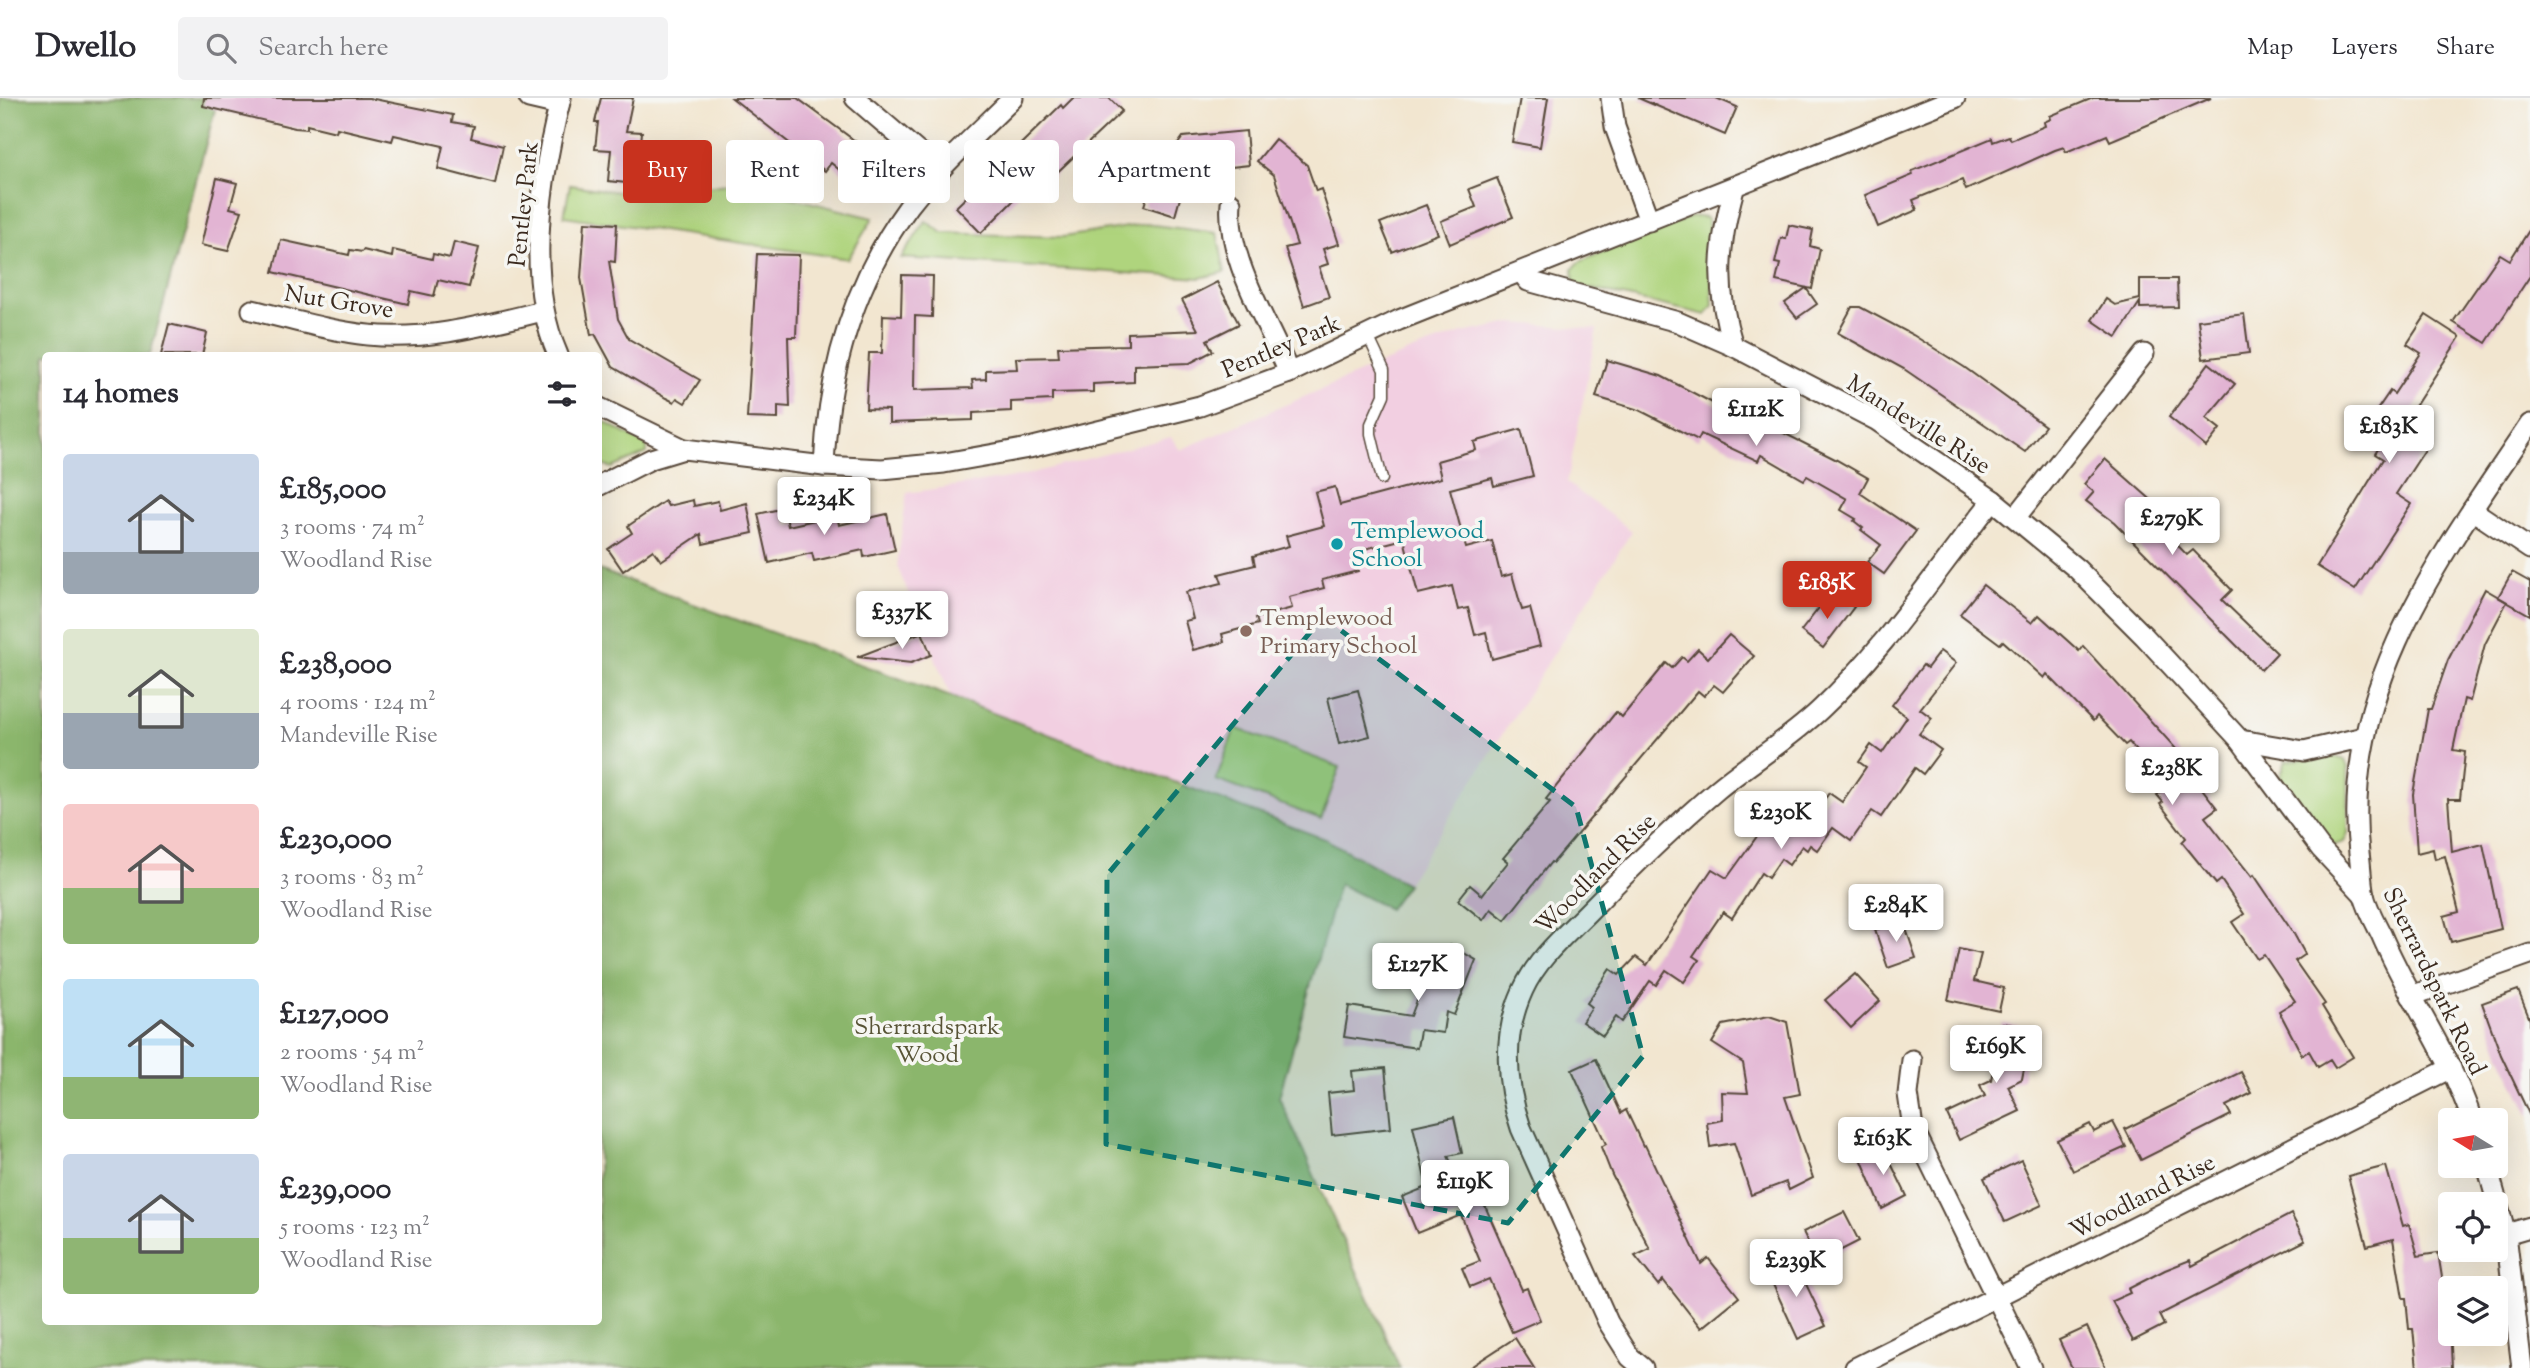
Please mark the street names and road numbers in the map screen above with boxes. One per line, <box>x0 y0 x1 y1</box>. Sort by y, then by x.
street label: Pentley Park <box>501 140 548 269</box>
street label: Nut Grove <box>282 278 396 328</box>
street label: Pentley Park <box>1217 308 1346 388</box>
street label: Mandeville Rise <box>1839 368 1997 484</box>
street label: Woodland Rise <box>1528 806 1665 943</box>
street label: Sherrardspark Road <box>2373 882 2494 1082</box>
street label: Woodland Rise <box>2064 1147 2222 1249</box>

